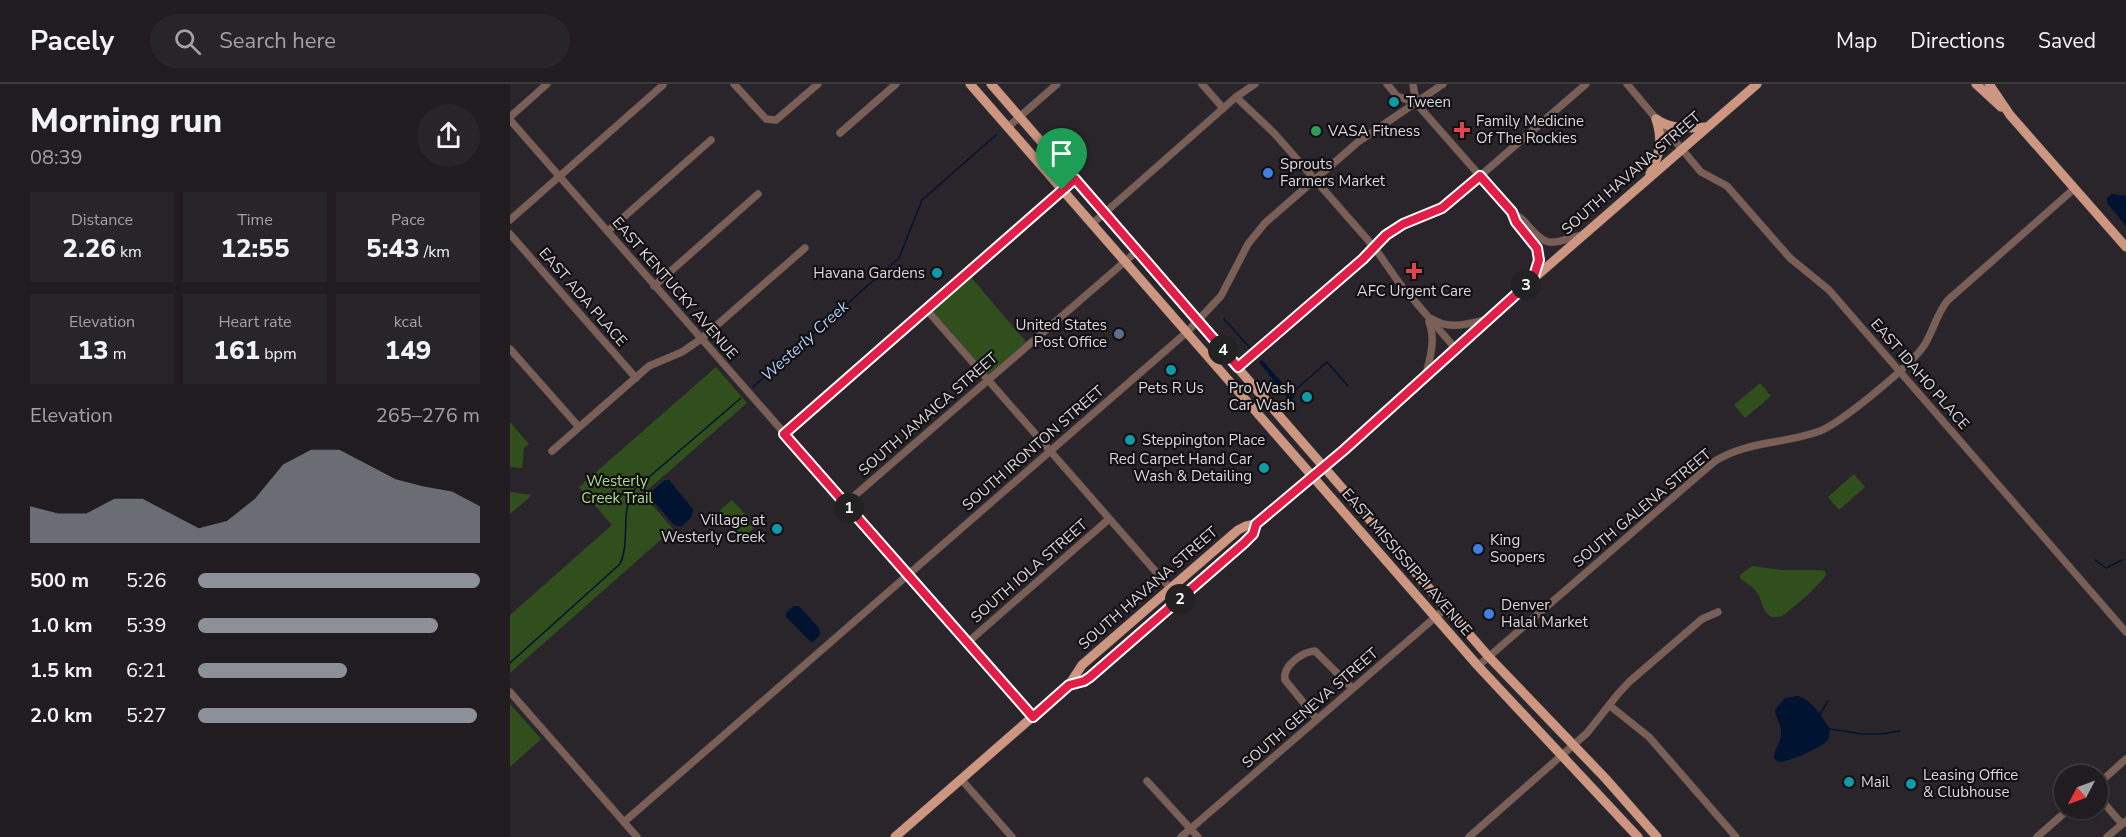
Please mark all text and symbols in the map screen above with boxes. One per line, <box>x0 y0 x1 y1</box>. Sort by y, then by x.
search box <box>150 14 570 68</box>
text: Pacely <box>30 22 114 60</box>
icon: search <box>171 25 204 58</box>
text: Search here <box>219 26 336 56</box>
text: Map <box>1836 27 1877 55</box>
text: Directions <box>1910 27 2005 55</box>
text: Saved <box>2038 27 2096 55</box>
place label: Tween <box>1406 92 1451 112</box>
marker: Tween <box>1387 95 1401 109</box>
text: Morning run <box>30 99 222 144</box>
button: share <box>417 104 480 167</box>
street label: SOUTH HAVANA STREET <box>1557 107 1705 239</box>
place label: Family Medicine Of The Rockies <box>1476 111 1584 148</box>
place label: VASA Fitness <box>1327 121 1420 141</box>
marker: Family Medicine Of The Rockies <box>1453 121 1471 139</box>
marker: VASA Fitness <box>1309 124 1323 138</box>
pin <box>1036 128 1087 190</box>
icon: arrive <box>1045 137 1078 170</box>
text: 08:39 <box>30 144 83 171</box>
place label: Sprouts Farmers Market <box>1280 154 1386 191</box>
marker: Sprouts Farmers Market <box>1261 166 1275 180</box>
text: Distance <box>71 209 133 231</box>
text: Time <box>237 209 273 231</box>
text: Pace <box>391 209 425 231</box>
street label: EAST KENTUCKY AVENUE <box>608 213 742 363</box>
text: 2.26 <box>62 231 116 266</box>
text: 12:55 <box>220 231 290 266</box>
text: 5:43 <box>366 231 420 266</box>
text: km <box>116 241 142 263</box>
text: /km <box>420 241 450 263</box>
street label: EAST ADA PLACE <box>534 243 632 351</box>
marker: AFC Urgent Care <box>1405 262 1423 280</box>
place label: Havana Gardens <box>813 263 925 283</box>
marker: Havana Gardens <box>930 266 944 280</box>
pin: 3 <box>1511 270 1541 300</box>
text: 3 <box>1521 274 1531 296</box>
place label: AFC Urgent Care <box>1357 281 1471 301</box>
water label: Westerly Creek <box>756 295 854 386</box>
text: Elevation <box>69 311 135 333</box>
text: Heart rate <box>218 311 292 333</box>
text: kcal <box>394 311 422 333</box>
street label: EAST IDAHO PLACE <box>1866 314 1974 434</box>
place label: United States Post Office <box>1016 315 1107 352</box>
marker: United States Post Office <box>1112 327 1126 341</box>
text: 13 <box>77 333 109 368</box>
text: 161 <box>213 333 260 368</box>
text: 149 <box>385 333 431 368</box>
pin: 4 <box>1208 335 1238 365</box>
text: 4 <box>1218 339 1228 361</box>
text: m <box>109 343 127 365</box>
text: bpm <box>260 343 297 365</box>
street label: SOUTH JAMAICA STREET <box>854 348 1002 480</box>
marker: Pets R Us <box>1164 363 1178 377</box>
place label: Pets R Us <box>1138 378 1204 398</box>
place label: Pro Wash Car Wash <box>1229 378 1295 415</box>
street label: SOUTH IRONTON STREET <box>958 381 1108 515</box>
marker: Pro Wash Car Wash <box>1300 390 1314 404</box>
text: Elevation <box>30 402 113 429</box>
text: 265–276 m <box>376 402 480 429</box>
place label: Steppington Place <box>1142 430 1265 450</box>
marker: Steppington Place <box>1123 433 1137 447</box>
street label: SOUTH GALENA STREET <box>1569 444 1715 572</box>
place label: Red Carpet Hand Car Wash & Detailing <box>1109 449 1253 486</box>
marker: Red Carpet Hand Car Wash & Detailing <box>1257 461 1271 475</box>
park label: Westerly Creek Trail <box>581 471 653 508</box>
street label: EAST MISSISSIPPI AVENUE <box>1337 484 1477 640</box>
pin: 1 <box>834 493 864 523</box>
text: 1 <box>844 497 854 519</box>
place label: Village at Westerly Creek <box>661 510 766 547</box>
street label: SOUTH IOLA STREET <box>966 515 1092 627</box>
marker: Village at Westerly Creek <box>770 522 784 536</box>
street label: SOUTH HAVANA STREET <box>1074 522 1222 654</box>
place label: King Soopers <box>1490 530 1545 567</box>
marker: King Soopers <box>1471 542 1485 556</box>
text: 500 m <box>30 567 89 594</box>
text: 5:26 <box>126 567 167 594</box>
pin: 2 <box>1165 584 1195 614</box>
text: 2 <box>1175 588 1185 610</box>
place label: Denver Halal Market <box>1501 595 1588 632</box>
marker: Denver Halal Market <box>1482 607 1496 621</box>
text: 1.0 km <box>30 612 93 639</box>
text: 5:39 <box>126 612 167 639</box>
street label: SOUTH GENEVA STREET <box>1238 643 1382 773</box>
text: 1.5 km <box>30 657 93 684</box>
text: 6:21 <box>126 657 167 684</box>
text: 2.0 km <box>30 702 93 729</box>
text: 5:27 <box>126 702 167 729</box>
place label: Leasing Office & Clubhouse <box>1923 765 2018 802</box>
north arrow <box>2054 765 2108 819</box>
map controls <box>2054 765 2108 819</box>
place label: Mail <box>1861 772 1890 792</box>
marker: Mail <box>1842 775 1856 789</box>
marker: Leasing Office & Clubhouse <box>1904 777 1918 791</box>

